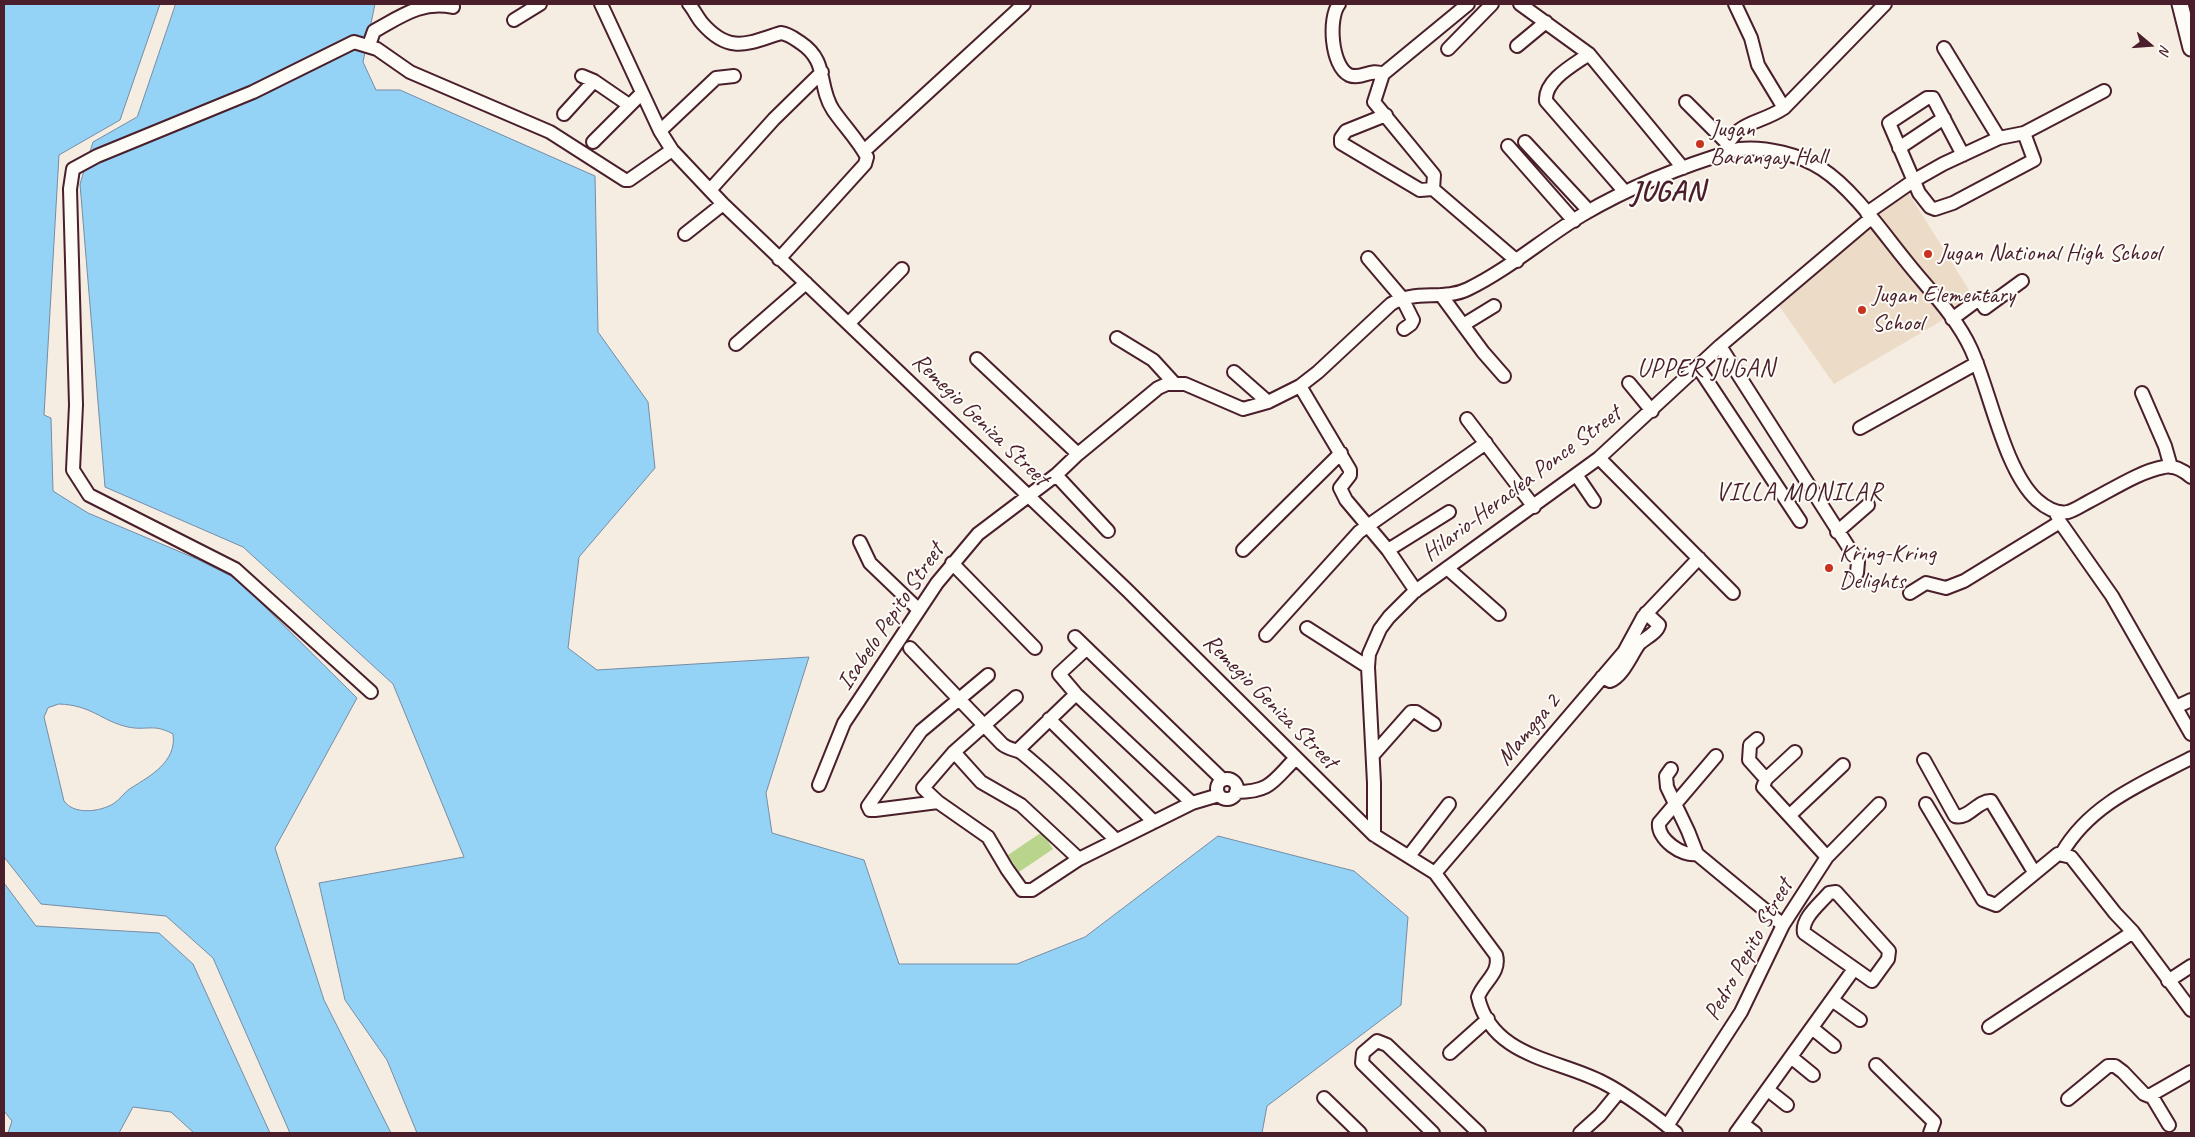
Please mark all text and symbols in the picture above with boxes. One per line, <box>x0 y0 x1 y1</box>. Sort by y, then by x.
north arrow <box>2125 20 2175 70</box>
text: N <box>2155 43 2174 57</box>
place label: Jugan Barangay Hall <box>1710 116 1826 172</box>
marker: Jugan Barangay Hall <box>1694 138 1706 150</box>
district label: JUGAN <box>1631 175 1705 209</box>
place label: Jugan National High School <box>1938 240 2160 268</box>
marker: Jugan National High School <box>1922 248 1934 260</box>
place label: Jugan Elementary School <box>1872 282 2015 338</box>
marker: Jugan Elementary School <box>1856 304 1868 316</box>
street label: Remegio Geniza Street <box>906 347 1054 493</box>
district label: UPPER JUGAN <box>1636 354 1776 384</box>
street label: Hilario-Heraclea Ponce Street <box>1417 400 1627 568</box>
district label: VILLA MONILAR <box>1715 478 1883 508</box>
street label: Isabelo Pepito Street <box>831 538 951 696</box>
place label: Kring-Kring Delights <box>1839 540 1936 596</box>
marker: Kring-Kring Delights <box>1823 562 1835 574</box>
street label: Remegio Geniza Street <box>1196 628 1344 776</box>
street label: Mamgga 2 <box>1491 688 1567 772</box>
street label: Pedro Pepito Street <box>1698 874 1800 1026</box>

